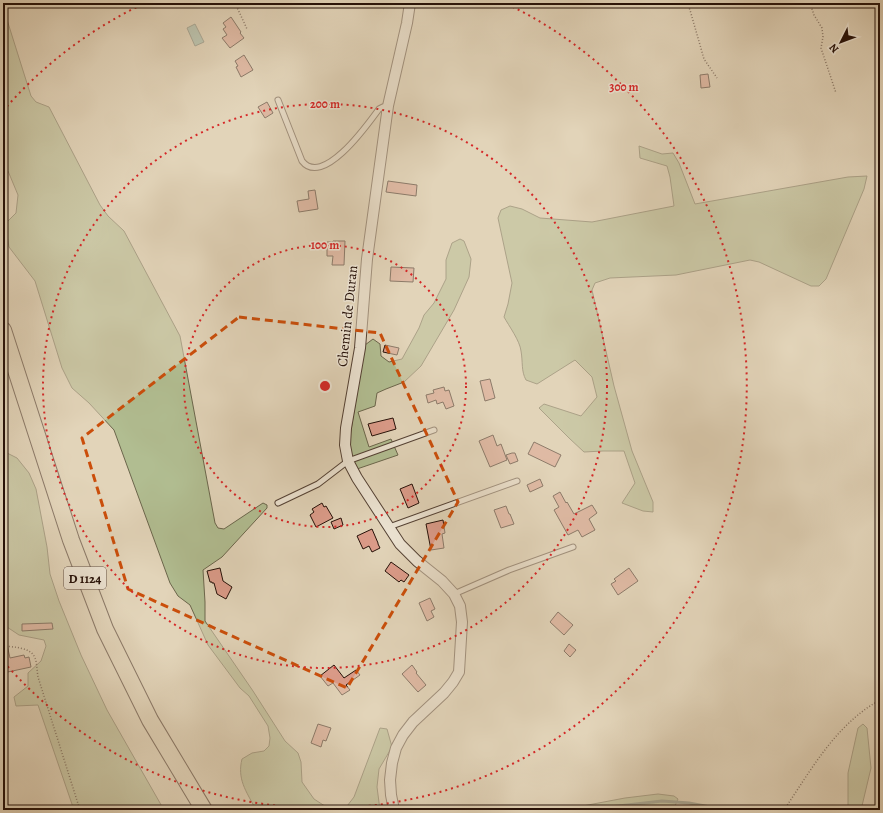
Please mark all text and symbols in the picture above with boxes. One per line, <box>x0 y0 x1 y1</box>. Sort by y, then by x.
north arrow <box>821 22 861 62</box>
text: N <box>826 40 842 56</box>
text: 300 m <box>609 79 639 95</box>
text: 200 m <box>310 96 340 112</box>
text: 100 m <box>311 237 339 253</box>
street label: Chemin de Duran <box>333 264 362 368</box>
centre of rings <box>318 379 332 393</box>
road number: D 1124 <box>64 567 106 589</box>

